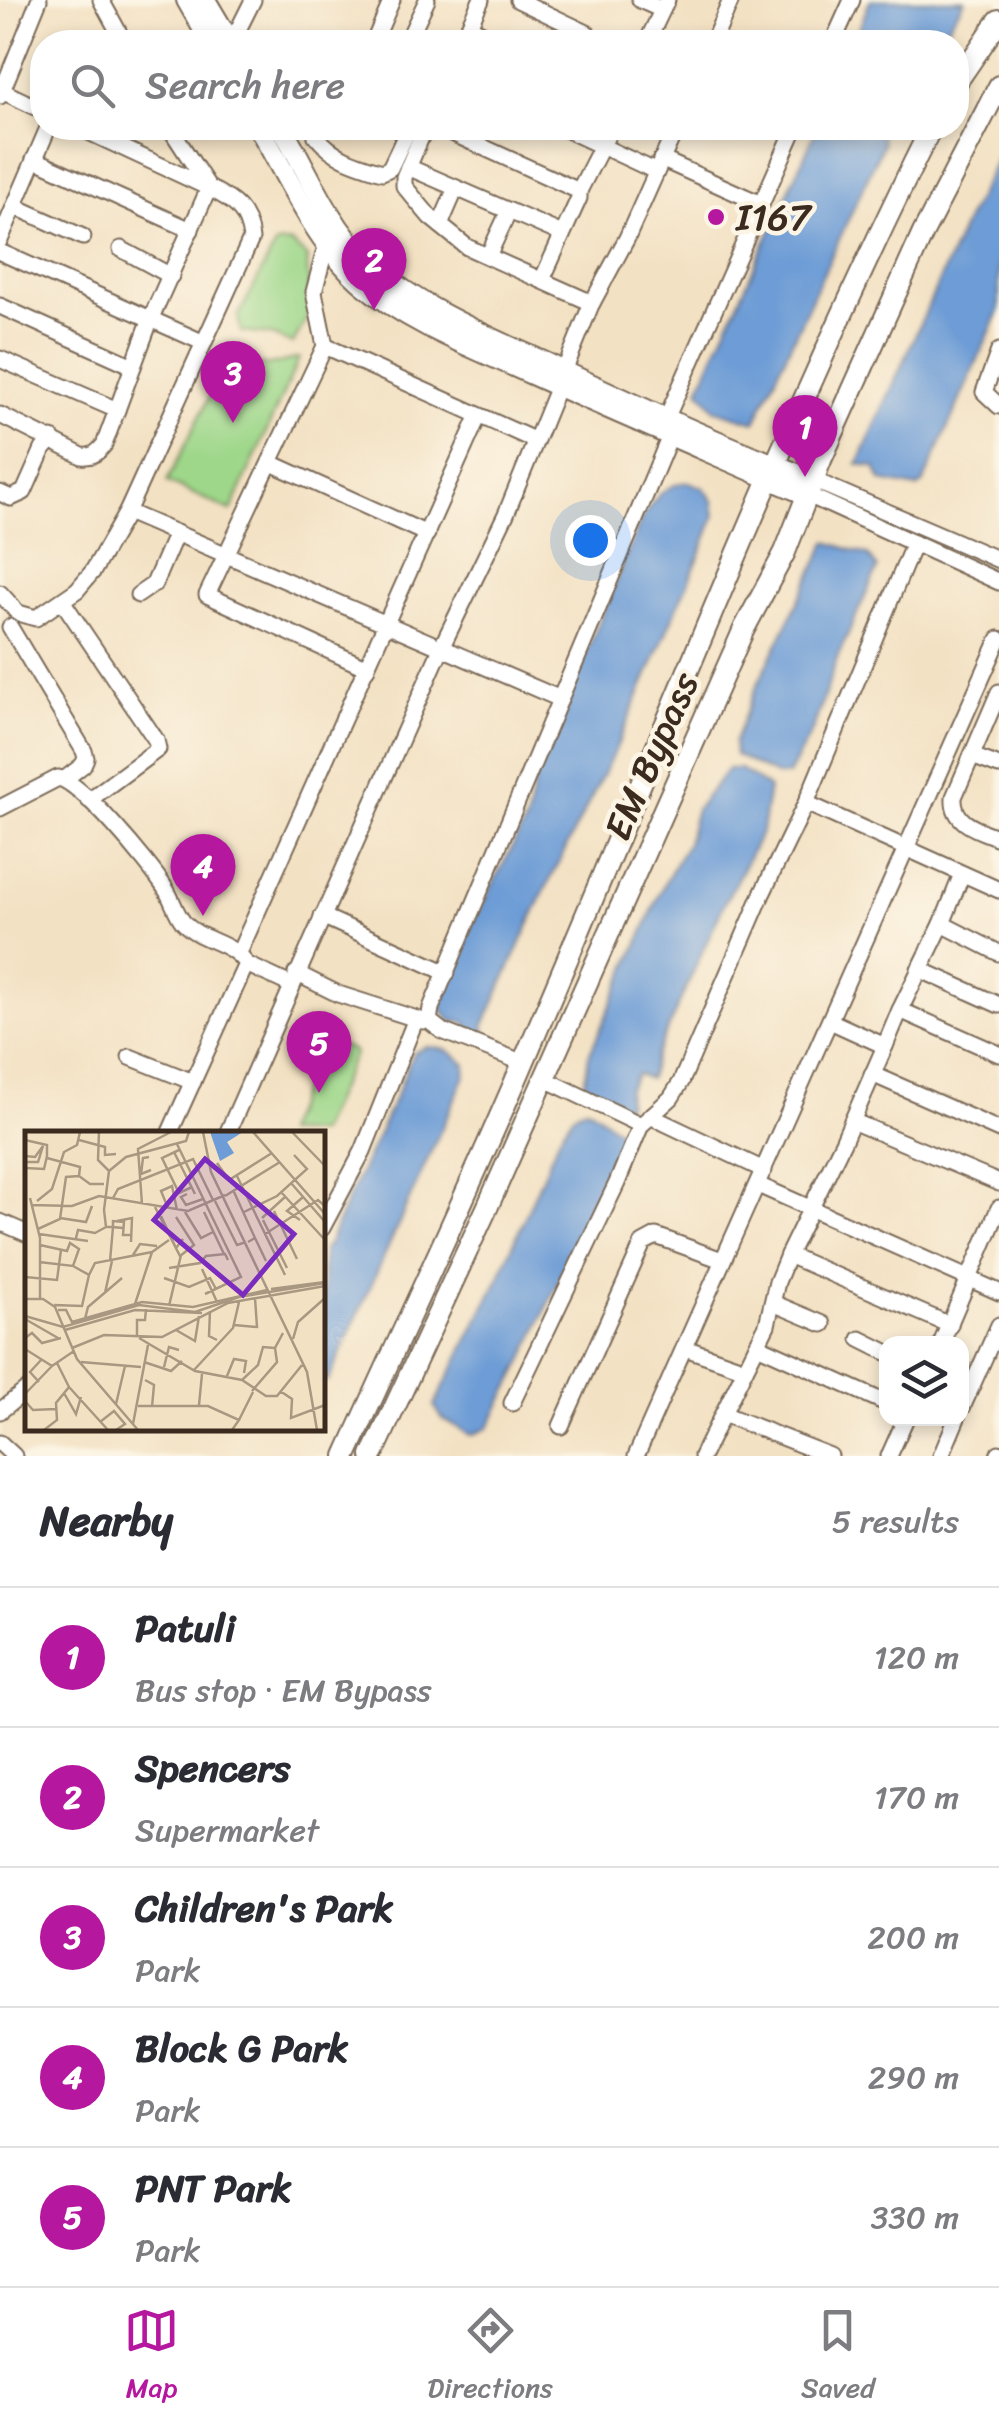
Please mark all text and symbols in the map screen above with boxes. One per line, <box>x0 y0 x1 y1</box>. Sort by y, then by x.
search box <box>30 30 969 140</box>
text: Search here <box>145 52 345 119</box>
icon: search <box>65 58 120 113</box>
place label: I167 <box>735 184 813 251</box>
marker: I167 <box>705 206 727 228</box>
pin: 2 <box>342 228 406 310</box>
pin: 3 <box>200 340 266 423</box>
pin: 1 <box>772 394 838 477</box>
your location <box>565 515 616 566</box>
street label: EM Bypass <box>585 661 719 851</box>
pin: 4 <box>170 834 236 916</box>
pin: 5 <box>286 1010 352 1093</box>
inset map <box>25 1131 325 1431</box>
map controls <box>879 1336 969 1426</box>
button: layers <box>879 1336 969 1426</box>
text: Nearby <box>40 1484 173 1558</box>
text: 5 results <box>832 1493 959 1550</box>
text: Patuli <box>135 1595 235 1662</box>
text: 1 <box>66 1629 79 1686</box>
text: 120 m <box>874 1629 959 1686</box>
text: Bus stop · EM Bypass <box>135 1662 431 1719</box>
text: Spencers <box>135 1735 291 1802</box>
text: 2 <box>63 1769 82 1826</box>
text: 170 m <box>874 1769 959 1826</box>
text: Supermarket <box>135 1802 319 1859</box>
text: Children's Park <box>135 1875 393 1942</box>
text: 3 <box>64 1909 81 1966</box>
text: 200 m <box>867 1909 959 1966</box>
text: Park <box>135 1942 201 1999</box>
text: Block G Park <box>135 2015 348 2082</box>
text: 4 <box>62 2049 83 2106</box>
text: 290 m <box>868 2049 959 2106</box>
text: Park <box>135 2082 201 2139</box>
text: PNT Park <box>135 2155 291 2222</box>
text: 5 <box>63 2189 82 2246</box>
text: 330 m <box>871 2189 959 2246</box>
text: Park <box>135 2222 201 2279</box>
tab: Map <box>124 2303 179 2412</box>
tab: Directions <box>427 2303 553 2412</box>
tab: Saved <box>801 2303 875 2412</box>

